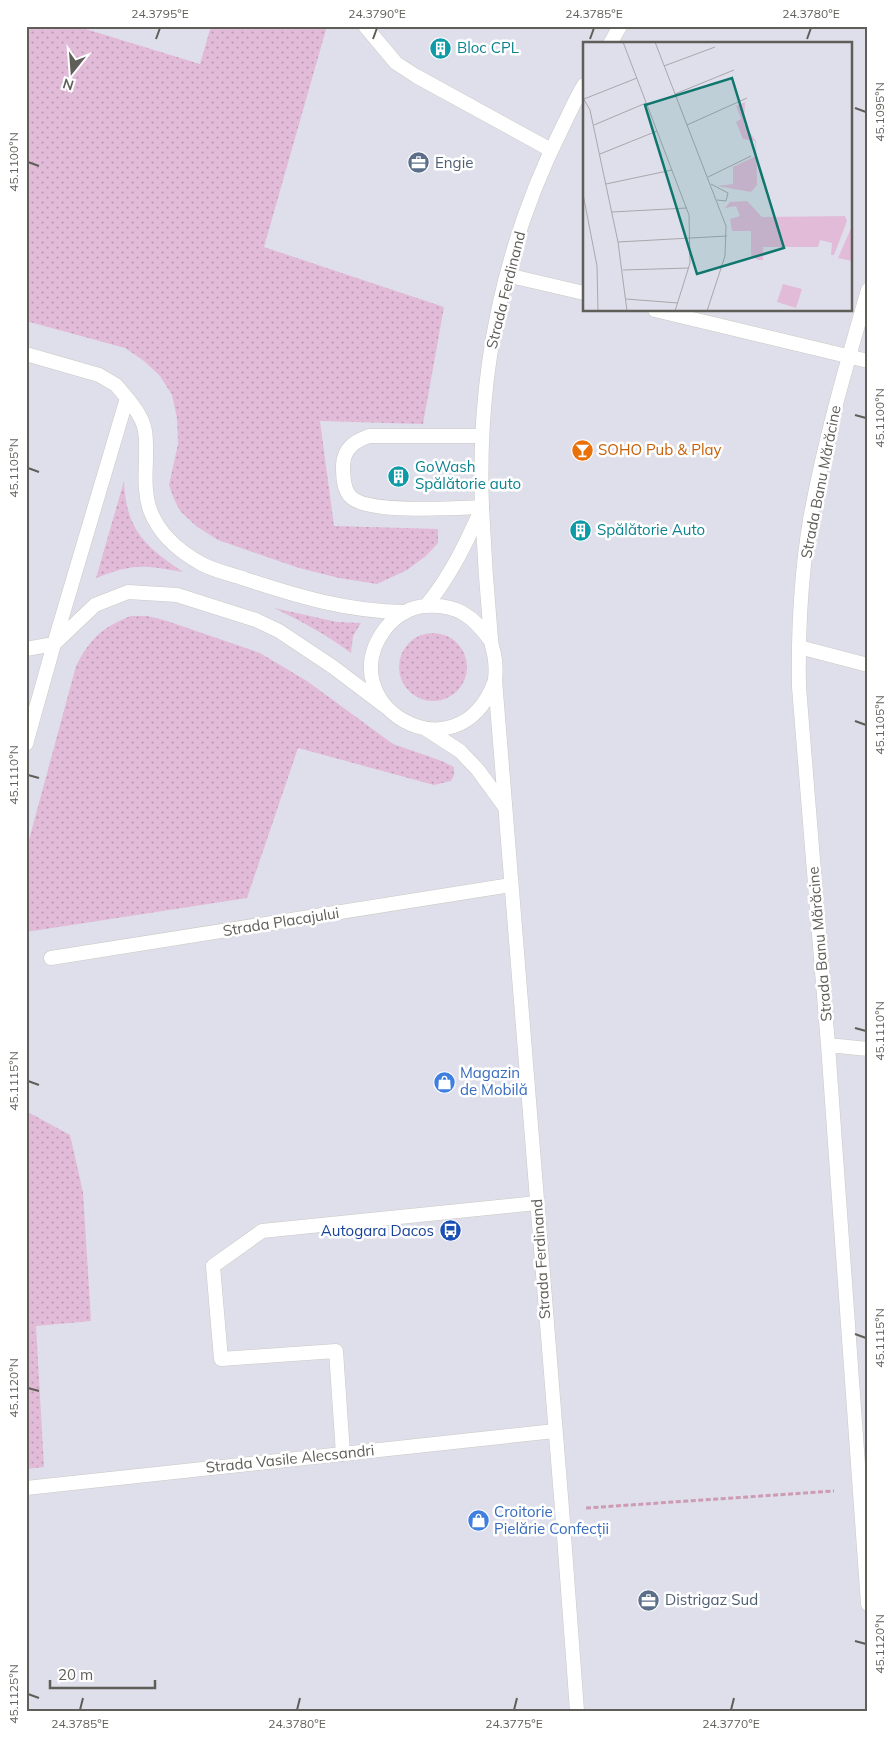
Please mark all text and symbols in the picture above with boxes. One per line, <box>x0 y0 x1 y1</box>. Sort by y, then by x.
text: 24.3795°E <box>131 6 189 21</box>
text: 24.3790°E <box>348 6 406 21</box>
text: 24.3785°E <box>565 6 623 21</box>
text: 24.3780°E <box>782 6 840 21</box>
building icon: Bloc CPL <box>429 36 453 60</box>
place label: Bloc CPL <box>457 38 519 57</box>
inset map <box>583 42 852 311</box>
north arrow <box>48 48 98 98</box>
text: N <box>61 74 76 95</box>
text: 45.1095°N <box>872 82 887 142</box>
text: 45.1100°N <box>6 132 21 192</box>
office icon: Engie <box>407 151 431 175</box>
place label: Engie <box>435 153 473 172</box>
street label: Strada Ferdinand <box>482 229 529 351</box>
text: 45.1100°N <box>872 388 887 448</box>
street label: Strada Banu Mărăcine <box>796 404 845 560</box>
text: 45.1105°N <box>6 438 21 498</box>
bar icon: SOHO Pub & Play <box>570 438 594 462</box>
place label: SOHO Pub & Play <box>598 440 721 459</box>
place label: GoWash Spălătorie auto <box>415 457 521 493</box>
building icon: GoWash Spălătorie auto <box>387 464 411 488</box>
building icon: Spălătorie Auto <box>569 518 593 542</box>
place label: Spălătorie Auto <box>597 520 705 539</box>
text: 45.1105°N <box>872 695 887 755</box>
text: 45.1110°N <box>6 745 21 805</box>
street label: Strada Banu Mărăcine <box>803 866 836 1022</box>
street label: Strada Placajului <box>221 903 340 940</box>
text: 45.1110°N <box>872 1001 887 1061</box>
text: 45.1115°N <box>6 1051 21 1111</box>
place label: Magazin de Mobilă <box>460 1063 528 1099</box>
shop icon: Magazin de Mobilă <box>432 1070 456 1094</box>
street label: Strada Ferdinand <box>527 1198 554 1320</box>
bus stop icon: Autogara Dacos <box>438 1219 462 1243</box>
place label: Autogara Dacos <box>321 1221 434 1240</box>
text: 45.1115°N <box>872 1308 887 1368</box>
text: 45.1120°N <box>6 1358 21 1418</box>
street label: Strada Vasile Alecsandri <box>205 1440 375 1477</box>
place label: Croitorie Pielărie Confecții <box>494 1502 609 1538</box>
shop icon: Croitorie Pielărie Confecții <box>466 1509 490 1533</box>
office icon: Distrigaz Sud <box>637 1588 661 1612</box>
place label: Distrigaz Sud <box>665 1590 758 1609</box>
text: 45.1120°N <box>872 1614 887 1674</box>
scale bar <box>50 1657 155 1689</box>
text: 45.1125°N <box>6 1664 21 1724</box>
text: 20 m <box>58 1665 93 1684</box>
text: 24.3785°E <box>51 1716 109 1731</box>
text: 24.3780°E <box>268 1716 326 1731</box>
text: 24.3775°E <box>485 1716 543 1731</box>
text: 24.3770°E <box>702 1716 760 1731</box>

